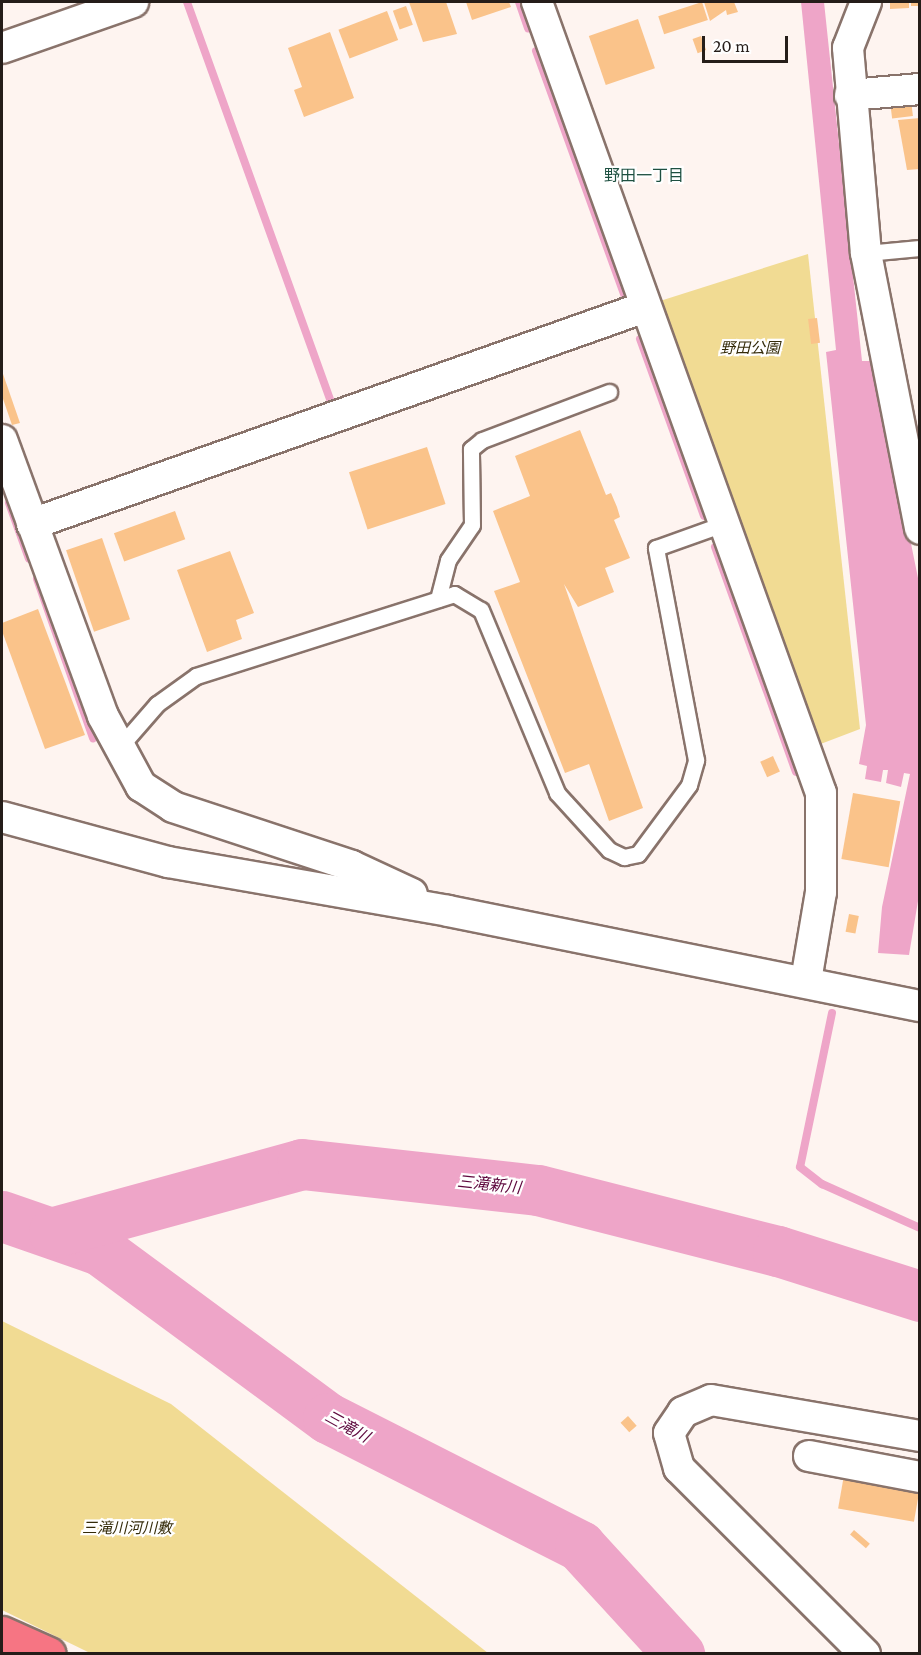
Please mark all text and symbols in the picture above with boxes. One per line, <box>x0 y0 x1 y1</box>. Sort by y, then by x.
scale bar <box>705 24 790 62</box>
text: 20 m <box>713 36 750 56</box>
district label: 野田一丁目 <box>604 166 684 186</box>
park label: 野田公園 <box>720 340 780 358</box>
water label: 三滝新川 <box>456 1172 522 1198</box>
water label: 三滝川 <box>321 1407 373 1447</box>
park label: 三滝川河川敷 <box>82 1520 172 1538</box>

